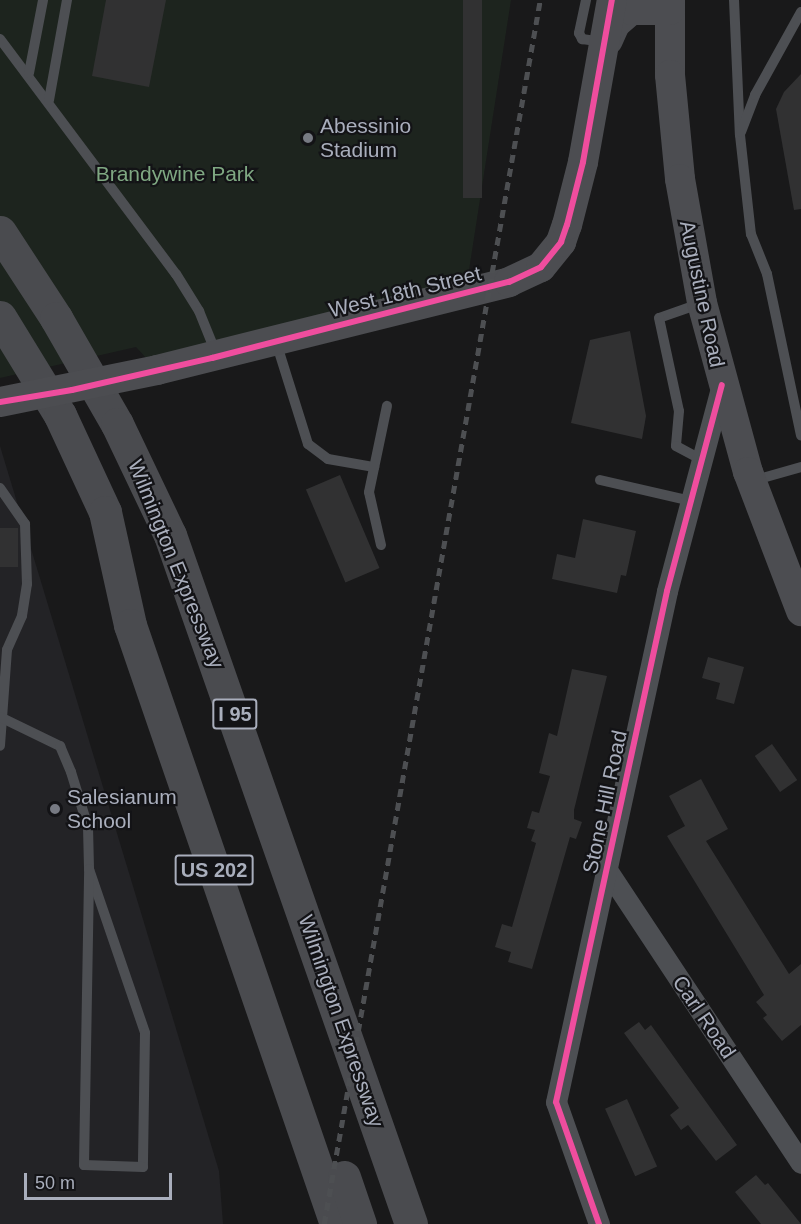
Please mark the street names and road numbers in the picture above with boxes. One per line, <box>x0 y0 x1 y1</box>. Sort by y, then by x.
street label: Augustine Road <box>674 218 730 370</box>
street label: West 18th Street <box>326 261 484 323</box>
street label: Wilmington Expressway <box>123 456 229 672</box>
road number: I 95 <box>211 697 259 731</box>
street label: Stone Hill Road <box>578 728 632 876</box>
road number: US 202 <box>174 853 254 887</box>
street label: Wilmington Expressway <box>293 912 389 1130</box>
street label: Carl Road <box>667 971 741 1063</box>

